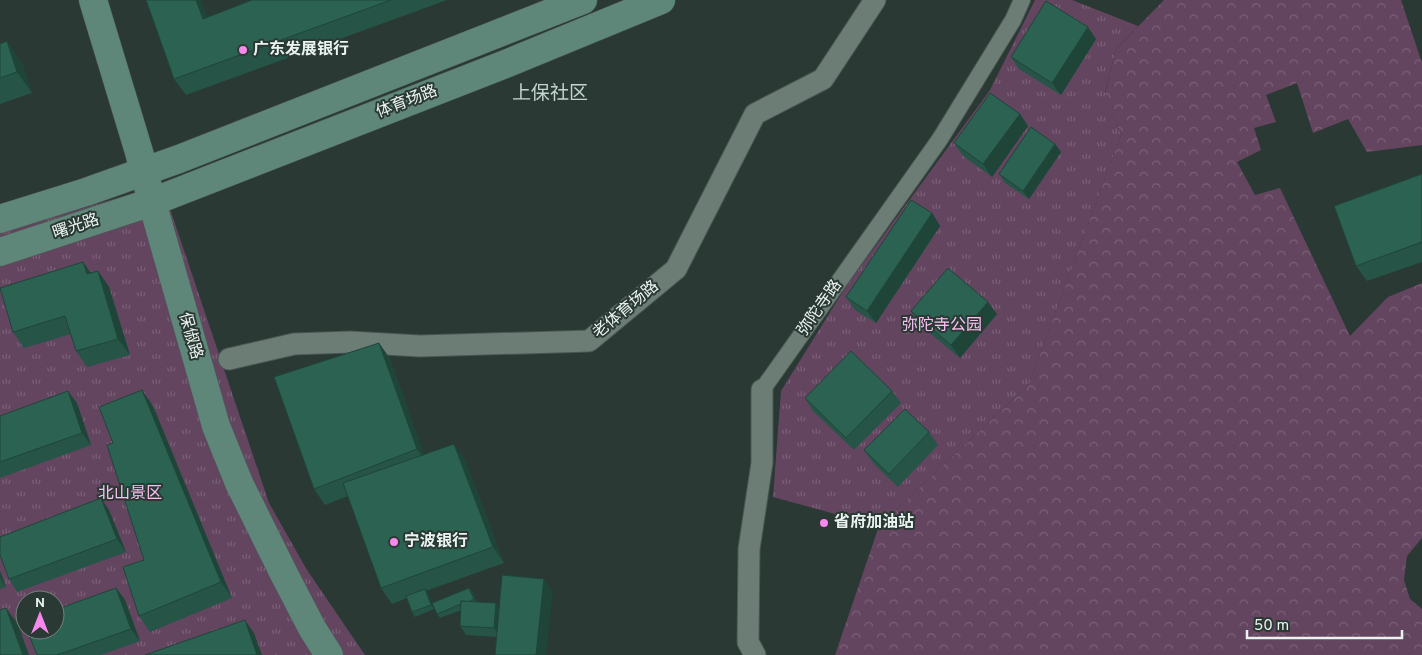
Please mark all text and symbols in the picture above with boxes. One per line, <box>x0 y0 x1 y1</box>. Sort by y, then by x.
place label: 广东发展银行 <box>253 40 349 60</box>
marker: 广东发展银行 <box>237 44 249 56</box>
street label: 体育场路 <box>374 81 440 123</box>
district label: 上保社区 <box>512 82 588 106</box>
street label: 曙光路 <box>50 210 102 244</box>
street label: 弥陀寺路 <box>793 276 847 340</box>
street label: 老体育场路 <box>589 277 663 343</box>
street label: 保俶路 <box>174 310 206 362</box>
park label: 弥陀寺公园 <box>902 316 982 336</box>
park label: 北山景区 <box>98 484 162 504</box>
place label: 省府加油站 <box>834 513 914 533</box>
marker: 省府加油站 <box>818 517 830 529</box>
place label: 宁波银行 <box>404 532 468 552</box>
marker: 宁波银行 <box>388 536 400 548</box>
north arrow <box>15 590 65 640</box>
text: N <box>35 595 45 612</box>
scale bar <box>1247 608 1402 640</box>
text: 50 m <box>1254 617 1289 636</box>

